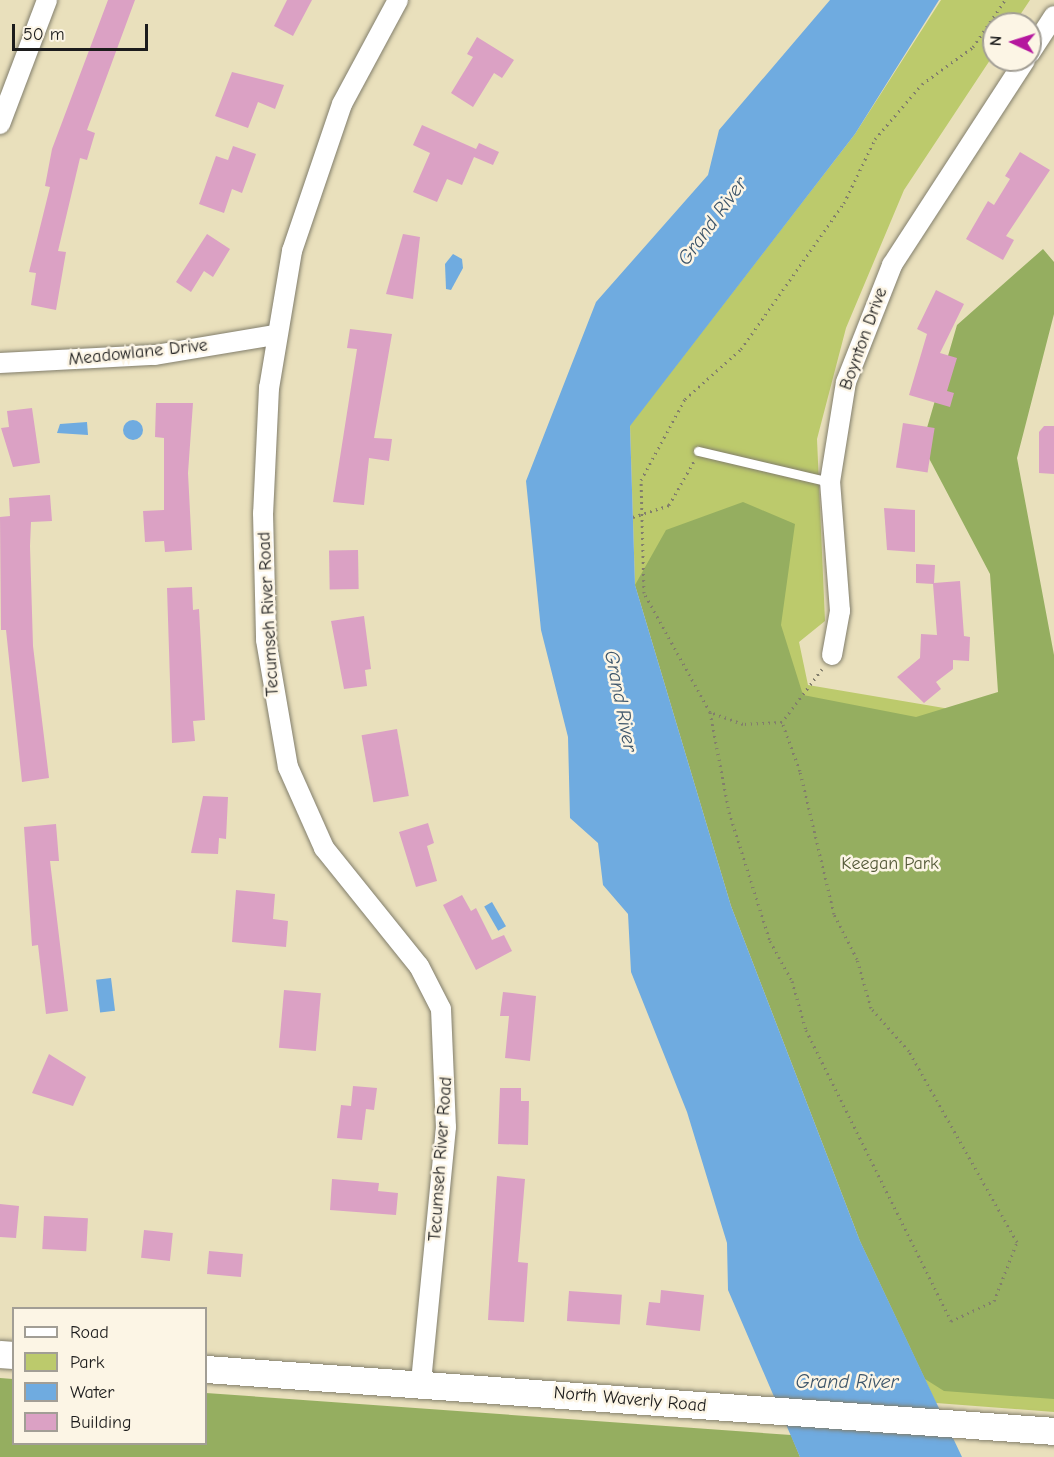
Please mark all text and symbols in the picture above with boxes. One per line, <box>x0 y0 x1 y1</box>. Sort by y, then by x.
scale bar <box>15 12 152 50</box>
north arrow <box>982 12 1042 72</box>
text: 50 m <box>23 24 65 45</box>
text: N <box>987 35 1005 47</box>
water label: Grand River <box>672 172 752 270</box>
street label: Boynton Drive <box>835 285 893 393</box>
street label: Meadowlane Drive <box>67 335 209 371</box>
street label: Tecumseh River Road <box>254 531 284 697</box>
water label: Grand River <box>599 648 643 754</box>
park label: Keegan Park <box>841 853 939 875</box>
street label: Tecumseh River Road <box>424 1076 458 1242</box>
legend <box>12 1307 207 1445</box>
text: Road <box>70 1322 109 1343</box>
text: Park <box>70 1352 104 1373</box>
water label: Grand River <box>795 1369 899 1393</box>
text: Water <box>70 1382 114 1403</box>
street label: North Waverly Road <box>553 1383 707 1417</box>
text: Building <box>70 1412 132 1433</box>

